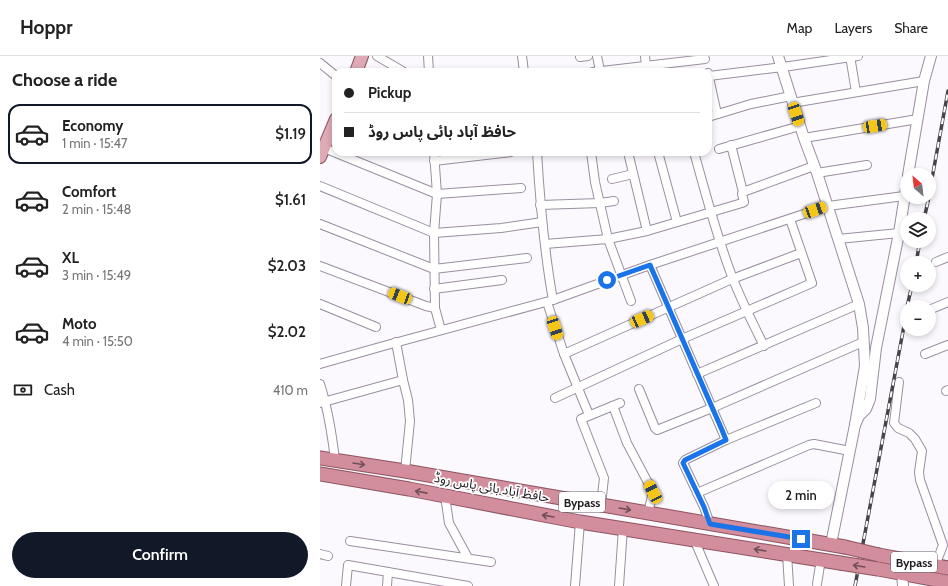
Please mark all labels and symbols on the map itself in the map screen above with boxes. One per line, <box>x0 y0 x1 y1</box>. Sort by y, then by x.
car <box>787 101 805 127</box>
car <box>862 118 888 134</box>
north arrow <box>900 168 936 204</box>
car <box>802 200 828 220</box>
route start <box>598 271 616 289</box>
car <box>387 286 413 306</box>
car <box>629 309 655 329</box>
car <box>546 315 564 341</box>
one-way arrow <box>352 460 365 468</box>
street label: حافظ آباد بائی پاس روڈ <box>433 469 551 507</box>
car <box>642 479 664 505</box>
callout: 2 min <box>768 481 834 509</box>
one-way arrow <box>415 487 428 495</box>
road number: Bypass <box>559 492 605 512</box>
one-way arrow <box>618 506 631 514</box>
one-way arrow <box>542 512 555 520</box>
route end <box>792 530 810 548</box>
one-way arrow <box>754 545 767 553</box>
road number: Bypass <box>891 552 937 572</box>
one-way arrow <box>853 561 866 569</box>

